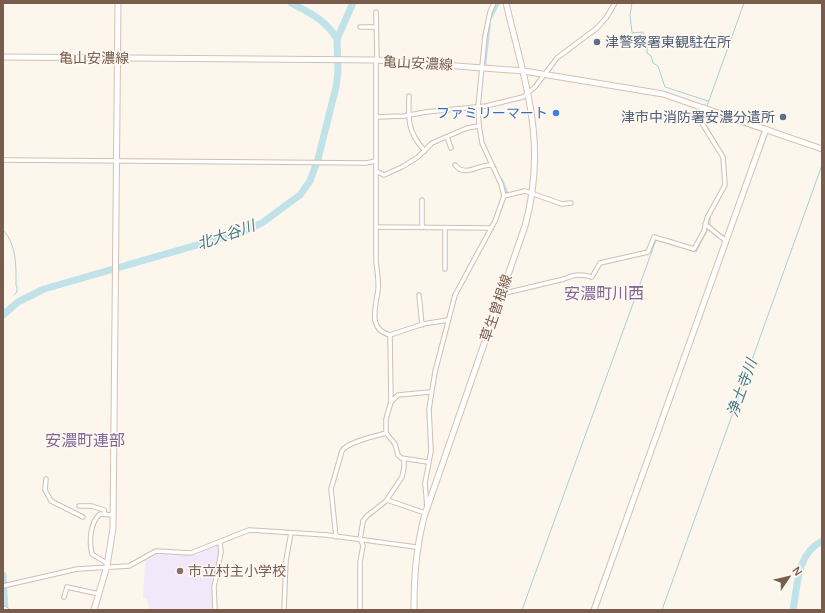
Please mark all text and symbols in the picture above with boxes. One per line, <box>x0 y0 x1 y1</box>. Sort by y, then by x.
place label: 津警察署東観駐在所 <box>605 32 731 51</box>
marker: 津警察署東観駐在所 <box>592 37 602 47</box>
street label: 亀山安濃線 <box>59 48 129 67</box>
street label: 亀山安濃線 <box>383 51 453 74</box>
place label: ファミリーマート <box>436 103 548 122</box>
place label: 津市中消防署安濃分遣所 <box>621 107 775 126</box>
marker: ファミリーマート <box>551 108 561 118</box>
marker: 津市中消防署安濃分遣所 <box>778 112 788 122</box>
water label: 北大谷川 <box>194 214 260 254</box>
street label: 草生曽根線 <box>475 272 516 344</box>
district label: 安濃町川西 <box>564 282 644 304</box>
water label: 浄土寺川 <box>721 354 762 420</box>
district label: 安濃町連部 <box>45 429 125 451</box>
north arrow <box>769 557 809 597</box>
place label: 市立村主小学校 <box>188 561 286 580</box>
text: N <box>789 563 806 579</box>
marker: 市立村主小学校 <box>175 566 185 576</box>

